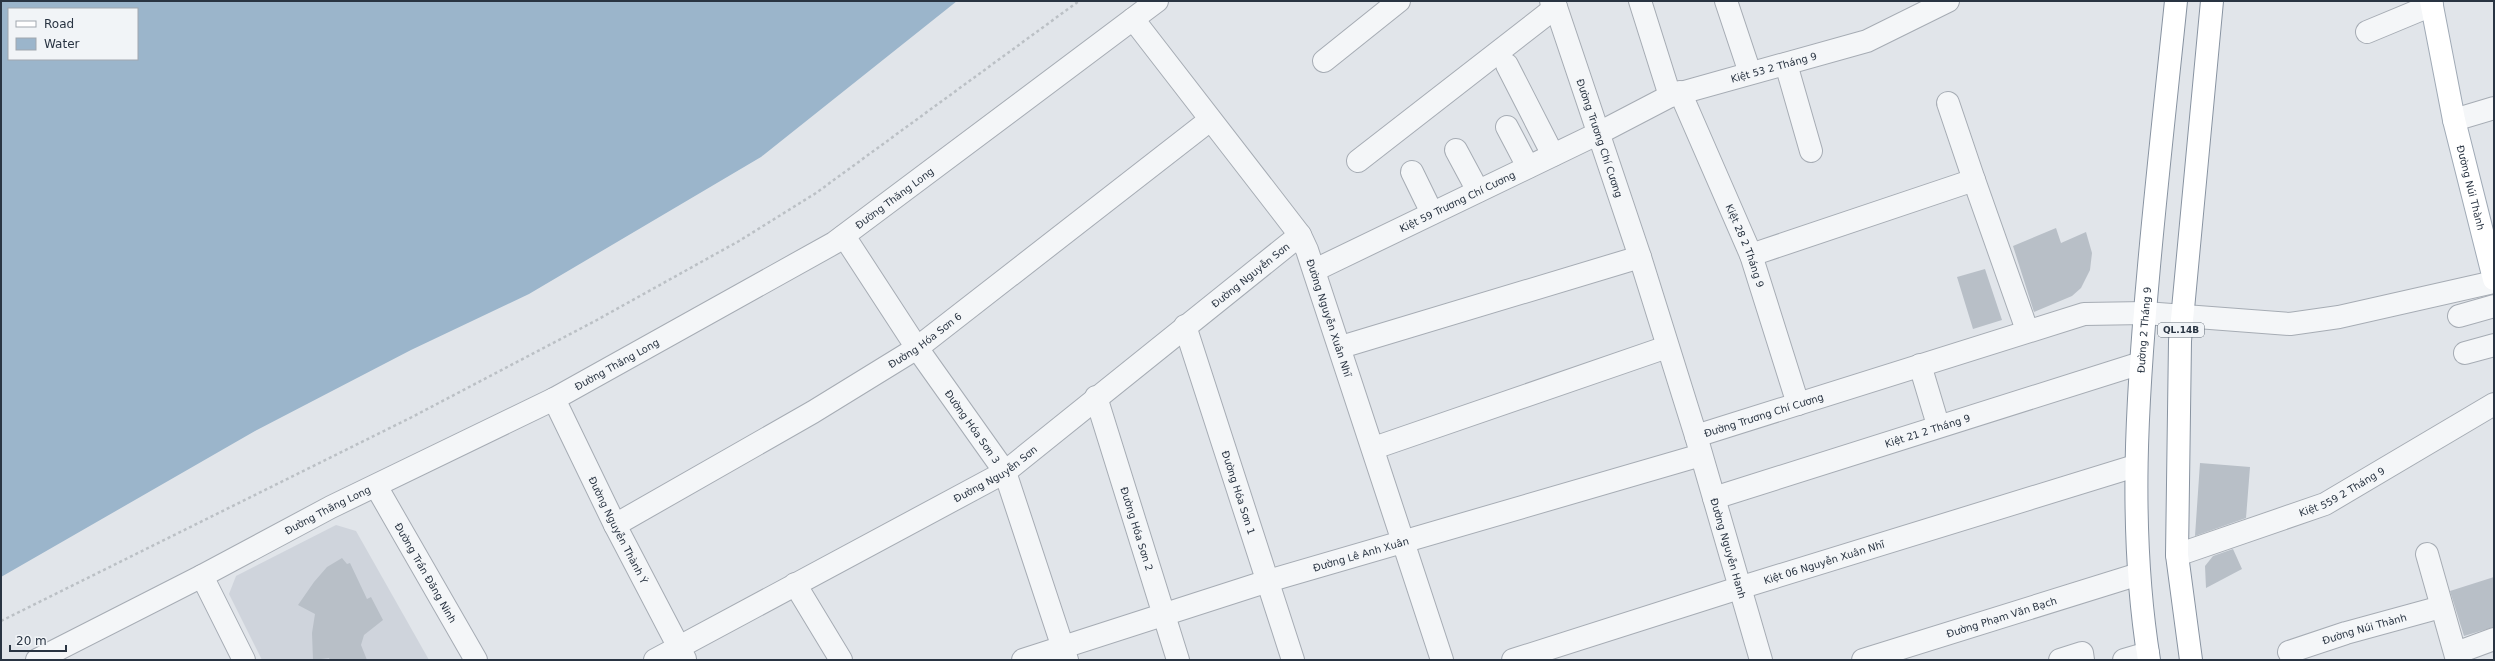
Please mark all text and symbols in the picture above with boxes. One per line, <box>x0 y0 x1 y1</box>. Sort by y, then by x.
legend <box>8 8 138 60</box>
text: Road <box>44 17 74 31</box>
text: Water <box>44 37 80 51</box>
street label: Kiệt 53 2 Tháng 9 <box>1729 50 1818 84</box>
street label: Đường Trương Chí Cương <box>1575 77 1625 199</box>
street label: Đường Núi Thành <box>2455 144 2487 231</box>
street label: Đường Thăng Long <box>853 165 935 231</box>
street label: Kiệt 59 Trương Chí Cương <box>1398 169 1517 234</box>
street label: Kiệt 28 2 Tháng 9 <box>1724 202 1766 289</box>
street label: Đường Nguyễn Sơn <box>1209 240 1291 309</box>
street label: Đường Nguyễn Xuân Nhĩ <box>1305 258 1354 378</box>
street label: Đường 2 Tháng 9 <box>2135 286 2153 373</box>
street label: Đường Hóa Sơn 6 <box>886 310 964 370</box>
road number: QL.14B <box>2158 323 2204 337</box>
street label: Đường Thăng Long <box>573 336 661 392</box>
street label: Đường Hóa Sơn 3 <box>943 388 1003 465</box>
street label: Đường Trương Chí Cương <box>1703 391 1825 439</box>
street label: Kiệt 21 2 Tháng 9 <box>1884 412 1972 449</box>
street label: Đường Nguyễn Sơn <box>952 443 1039 504</box>
street label: Đường Hóa Sơn 1 <box>1220 449 1258 536</box>
street label: Kiệt 559 2 Tháng 9 <box>2297 465 2386 518</box>
street label: Đường Nguyễn Thành Ý <box>587 475 651 586</box>
street label: Đường Thăng Long <box>283 483 372 536</box>
street label: Đường Hóa Sơn 2 <box>1119 485 1155 572</box>
street label: Đường Nguyễn Hanh <box>1709 497 1748 600</box>
street label: Đường Trần Đăng Ninh <box>393 521 459 625</box>
street label: Đường Lê Anh Xuân <box>1312 535 1410 573</box>
street label: Kiệt 06 Nguyễn Xuân Nhĩ <box>1762 538 1886 586</box>
street label: Đường Phạm Văn Bạch <box>1945 595 2058 639</box>
street label: Đường Núi Thành <box>2321 611 2408 646</box>
scale bar <box>10 627 66 653</box>
text: 20 m <box>16 634 47 648</box>

